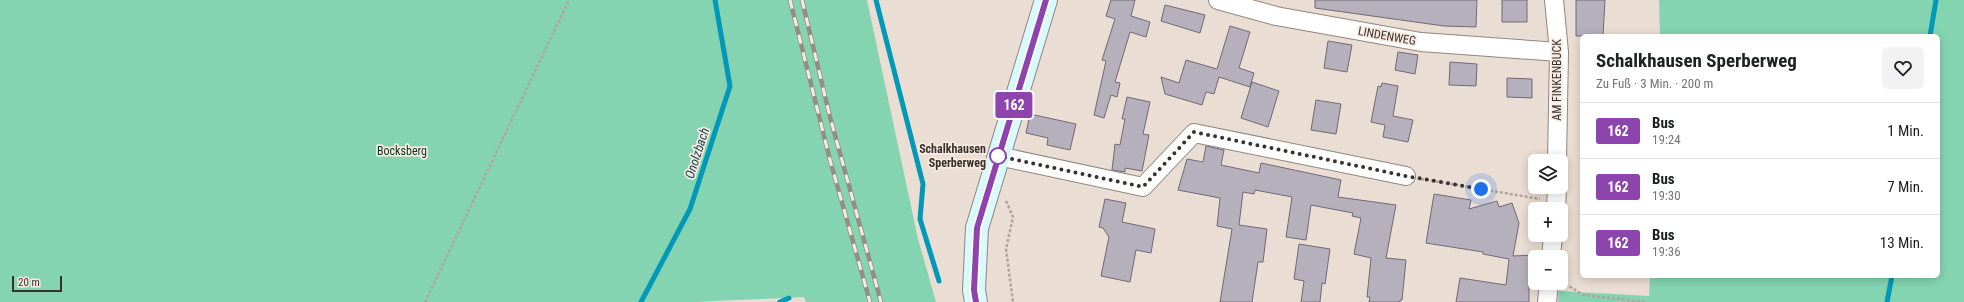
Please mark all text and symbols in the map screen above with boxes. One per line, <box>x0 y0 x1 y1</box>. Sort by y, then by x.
street label: LINDENWEG <box>1357 24 1417 48</box>
street label: AM FINKENBUCK <box>1550 39 1564 121</box>
button: heart <box>1882 47 1924 89</box>
text: Schalkhausen Sperberweg <box>1596 49 1797 72</box>
text: Zu Fuß · 3 Min. · 200 m <box>1596 76 1713 91</box>
line badge: 162 <box>991 92 1037 118</box>
text: 162 <box>1003 97 1025 113</box>
text: Bus <box>1652 114 1675 132</box>
text: 1 Min. <box>1887 122 1924 140</box>
text: 162 <box>1607 123 1629 139</box>
water label: Onolzbach <box>682 126 712 180</box>
text: 19:24 <box>1652 132 1681 147</box>
place label: Schalkhausen Sperberweg <box>919 142 986 170</box>
park label: Bocksberg <box>377 144 427 158</box>
marker: Schalkhausen Sperberweg <box>989 147 1007 165</box>
map controls <box>1528 154 1568 290</box>
button: layers <box>1528 154 1568 194</box>
text: Bus <box>1652 170 1675 188</box>
text: 7 Min. <box>1887 178 1924 196</box>
your location <box>1471 179 1491 199</box>
text: 162 <box>1607 179 1629 195</box>
text: 19:30 <box>1652 188 1681 203</box>
button: + <box>1528 202 1568 242</box>
text: Bus <box>1652 226 1675 244</box>
text: 13 Min. <box>1880 234 1924 252</box>
text: 162 <box>1607 235 1629 251</box>
text: 19:36 <box>1652 244 1681 259</box>
button: − <box>1528 250 1568 290</box>
scale bar <box>12 274 62 293</box>
text: 20 m <box>18 276 40 289</box>

